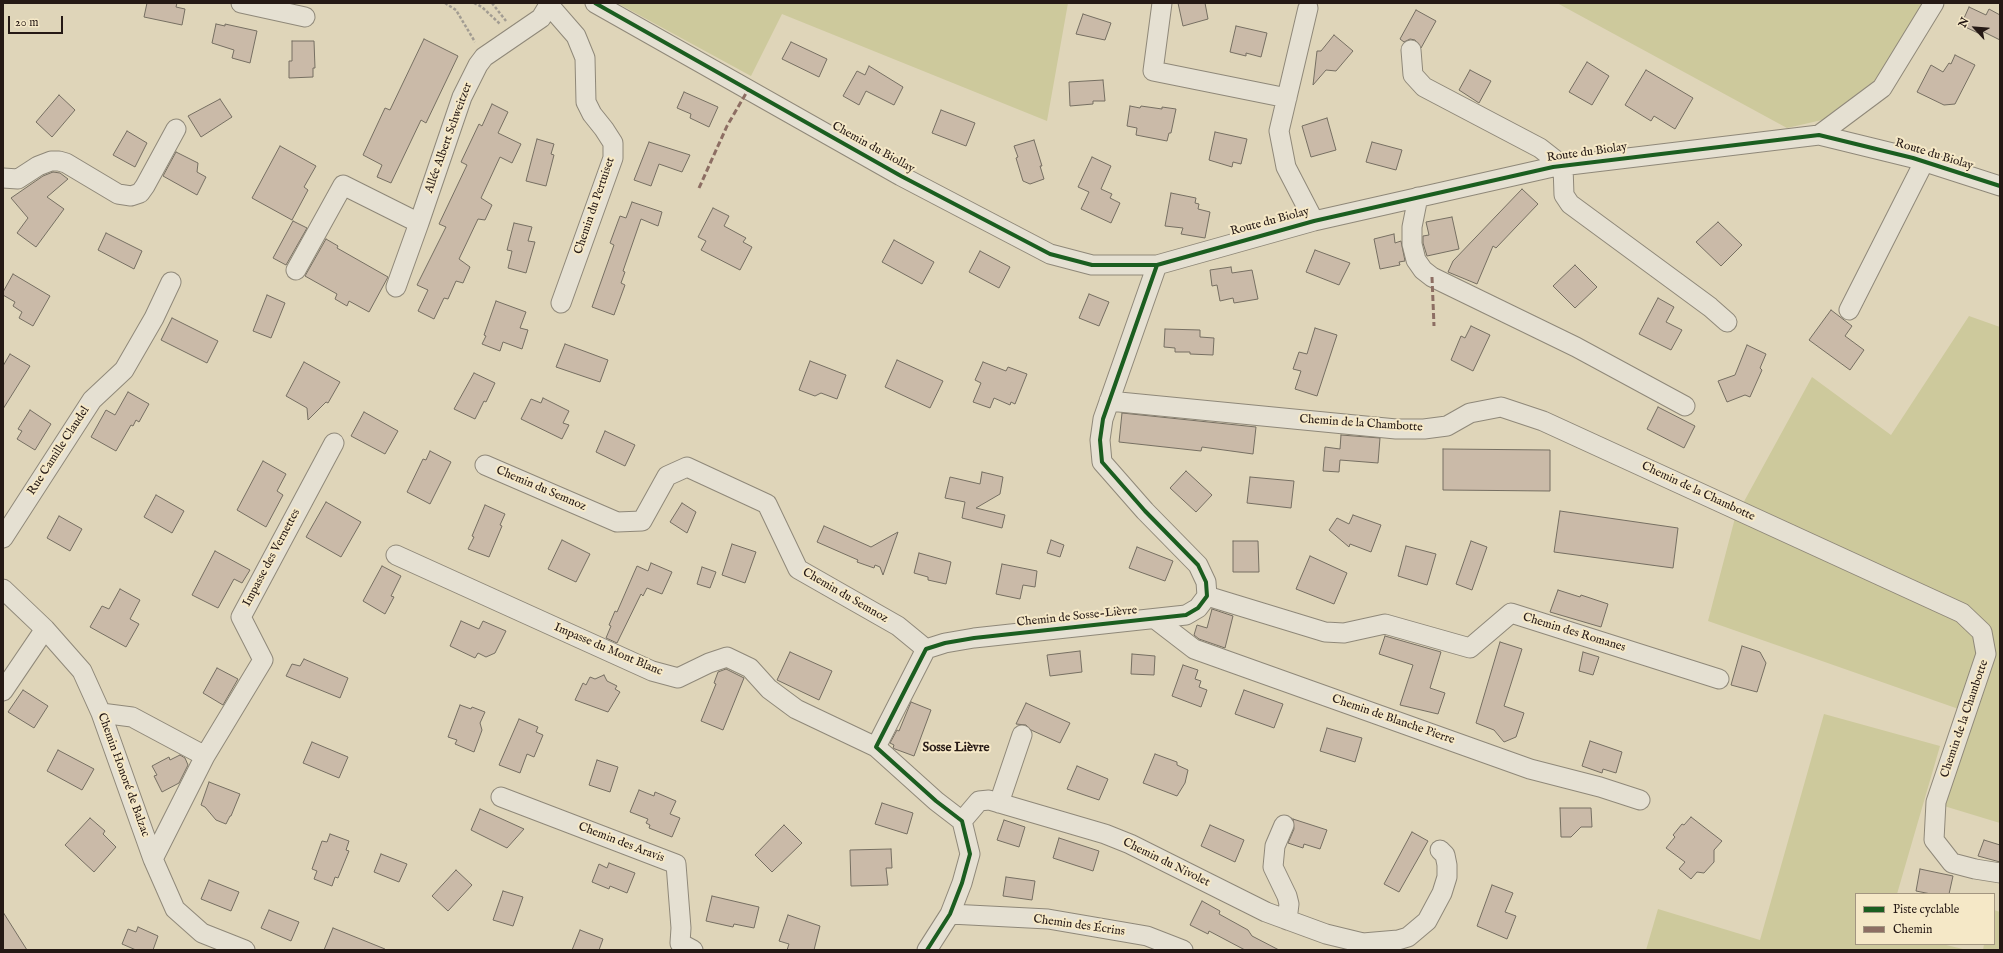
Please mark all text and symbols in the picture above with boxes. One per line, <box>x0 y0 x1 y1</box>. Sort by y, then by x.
scale bar <box>10 8 65 34</box>
north arrow <box>1955 8 1995 48</box>
text: 20 m <box>15 15 38 30</box>
text: N <box>1956 15 1973 30</box>
street label: Allée Albert Schweitzer <box>422 81 476 195</box>
street label: Chemin du Biollay <box>829 119 917 177</box>
street label: Route du Biolay <box>1893 136 1975 174</box>
street label: Route du Biolay <box>1546 140 1628 166</box>
street label: Chemin du Pertuiset <box>572 156 618 256</box>
street label: Route du Biolay <box>1229 205 1311 239</box>
street label: Rue Camille Claudel <box>25 404 93 498</box>
street label: Chemin de la Chambotte <box>1299 413 1423 435</box>
street label: Chemin de la Chambotte <box>1639 459 1757 525</box>
street label: Chemin du Semnoz <box>494 464 588 514</box>
street label: Impasse des Vernettes <box>240 507 304 609</box>
street label: Chemin du Semnoz <box>800 566 890 626</box>
street label: Chemin de Sosse-Lièvre <box>1016 604 1138 630</box>
street label: Chemin des Romanes <box>1521 611 1627 655</box>
street label: Impasse du Mont Blanc <box>552 621 664 679</box>
street label: Chemin de la Chambotte <box>1938 658 1992 780</box>
street label: Chemin de Blanche Pierre <box>1330 692 1456 748</box>
street label: Chemin Honoré de Balzac <box>94 711 152 839</box>
district label: Sosse Lièvre <box>923 740 989 756</box>
street label: Chemin des Aravis <box>576 820 666 866</box>
street label: Chemin du Nivolet <box>1120 836 1212 890</box>
legend <box>1855 893 1995 945</box>
text: Piste cyclable <box>1893 902 1959 917</box>
street label: Chemin des Écrins <box>1032 912 1126 940</box>
text: Chemin <box>1893 922 1932 937</box>

